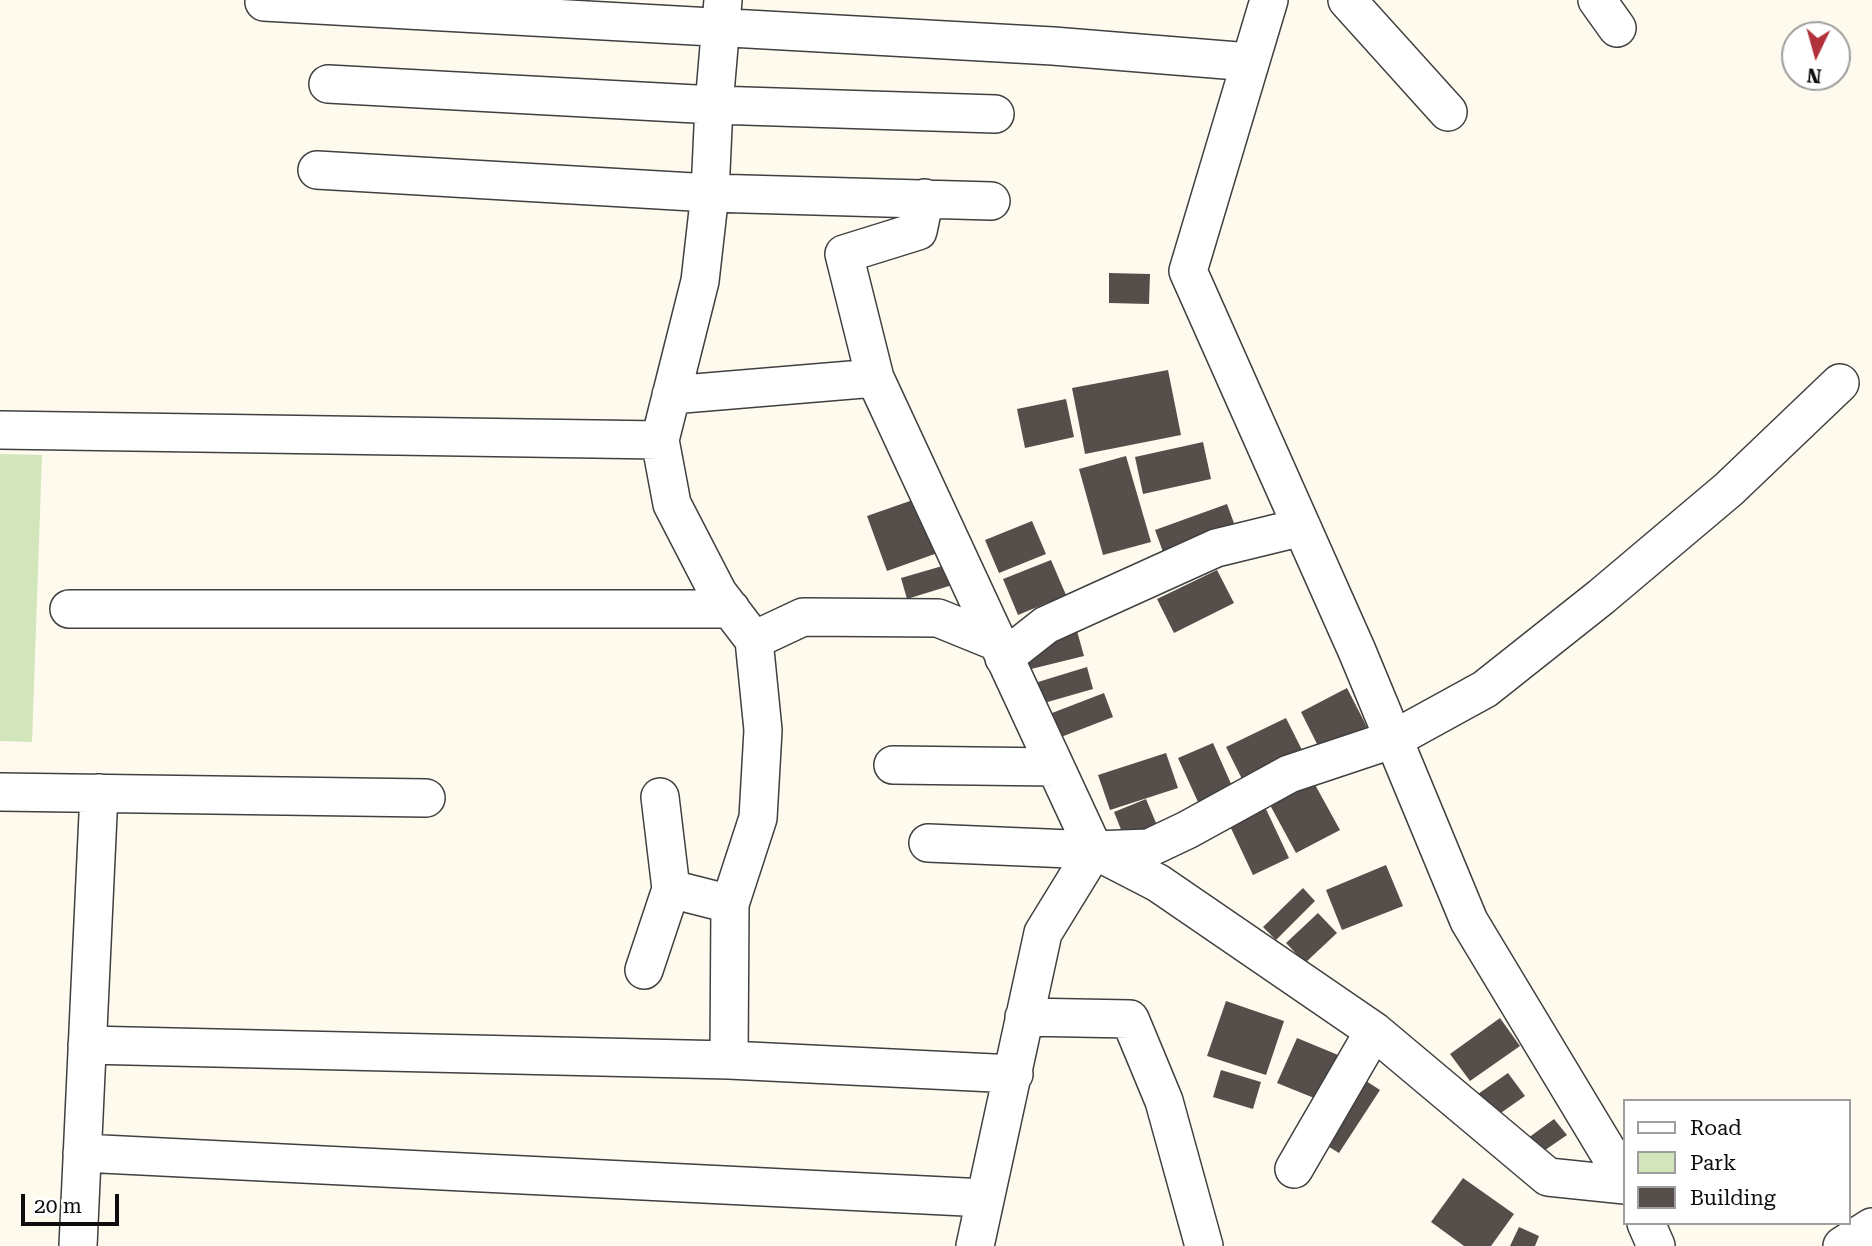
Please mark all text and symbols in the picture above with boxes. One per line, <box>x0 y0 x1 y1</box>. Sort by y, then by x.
north arrow <box>1781 21 1851 91</box>
text: N <box>1806 63 1823 88</box>
legend <box>1624 1099 1851 1225</box>
text: Road <box>1690 1116 1742 1140</box>
text: Park <box>1690 1151 1736 1175</box>
scale bar <box>24 1180 122 1224</box>
text: Building <box>1690 1186 1776 1210</box>
text: 20 m <box>34 1194 82 1218</box>

